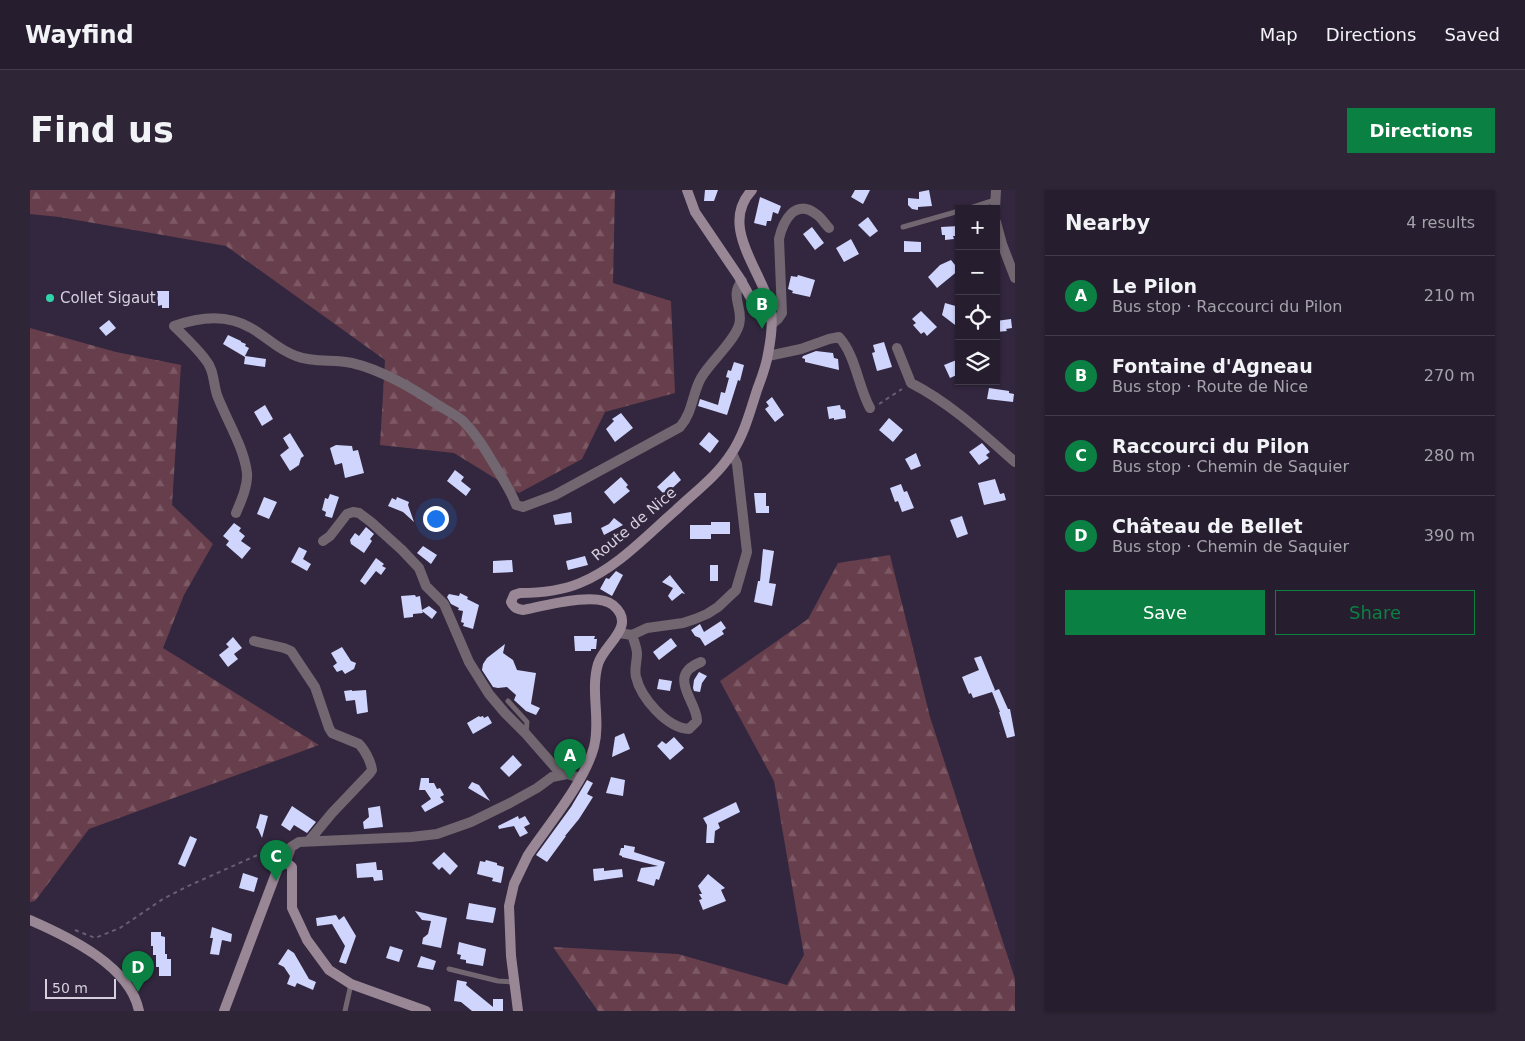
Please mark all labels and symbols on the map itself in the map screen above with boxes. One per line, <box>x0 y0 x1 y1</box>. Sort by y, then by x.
pin: B <box>746 288 778 329</box>
place label: Collet Sigaut <box>60 289 156 307</box>
marker: Collet Sigaut <box>44 292 56 304</box>
street label: Route de Nice <box>588 483 680 565</box>
your location <box>423 506 449 532</box>
pin: A <box>554 739 586 780</box>
pin: C <box>260 840 292 881</box>
pin: D <box>122 951 154 992</box>
scale bar <box>45 976 116 999</box>

